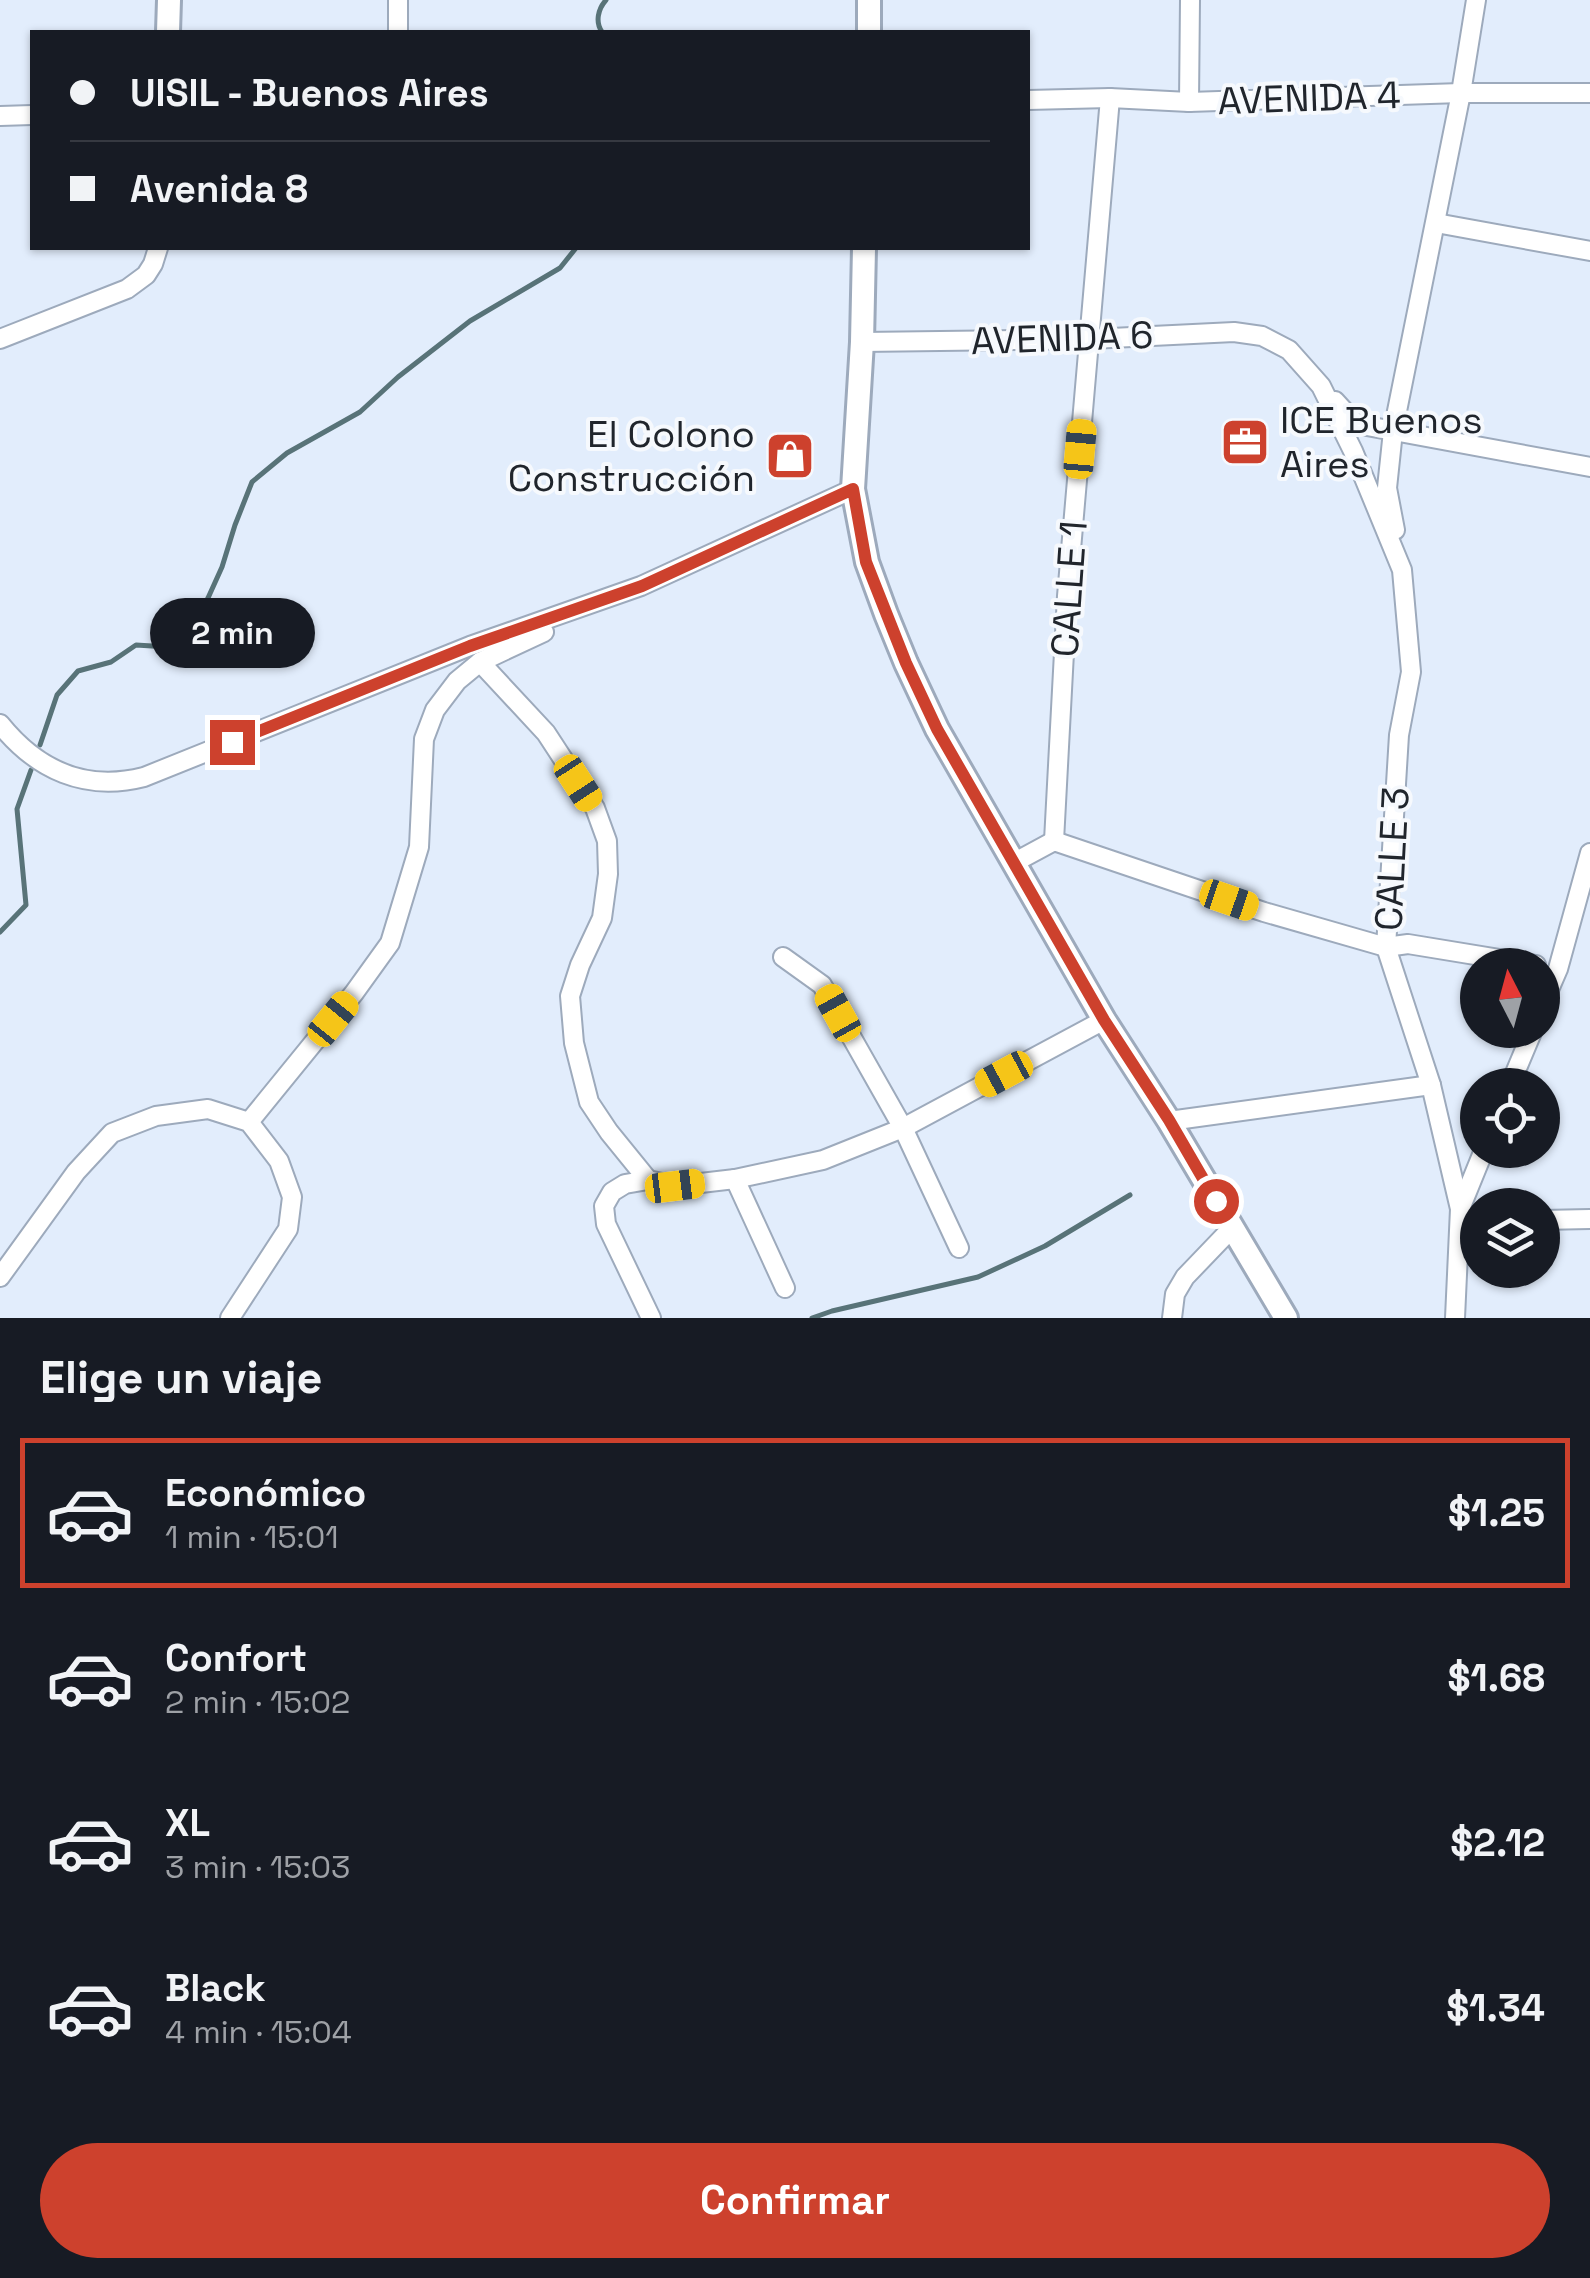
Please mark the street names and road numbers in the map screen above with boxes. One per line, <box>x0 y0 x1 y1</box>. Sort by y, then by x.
street label: AVENIDA 4 <box>1217 71 1401 125</box>
street label: AVENIDA 6 <box>970 311 1154 365</box>
street label: CALLE 1 <box>1040 519 1098 659</box>
street label: CALLE 3 <box>1364 786 1420 932</box>

